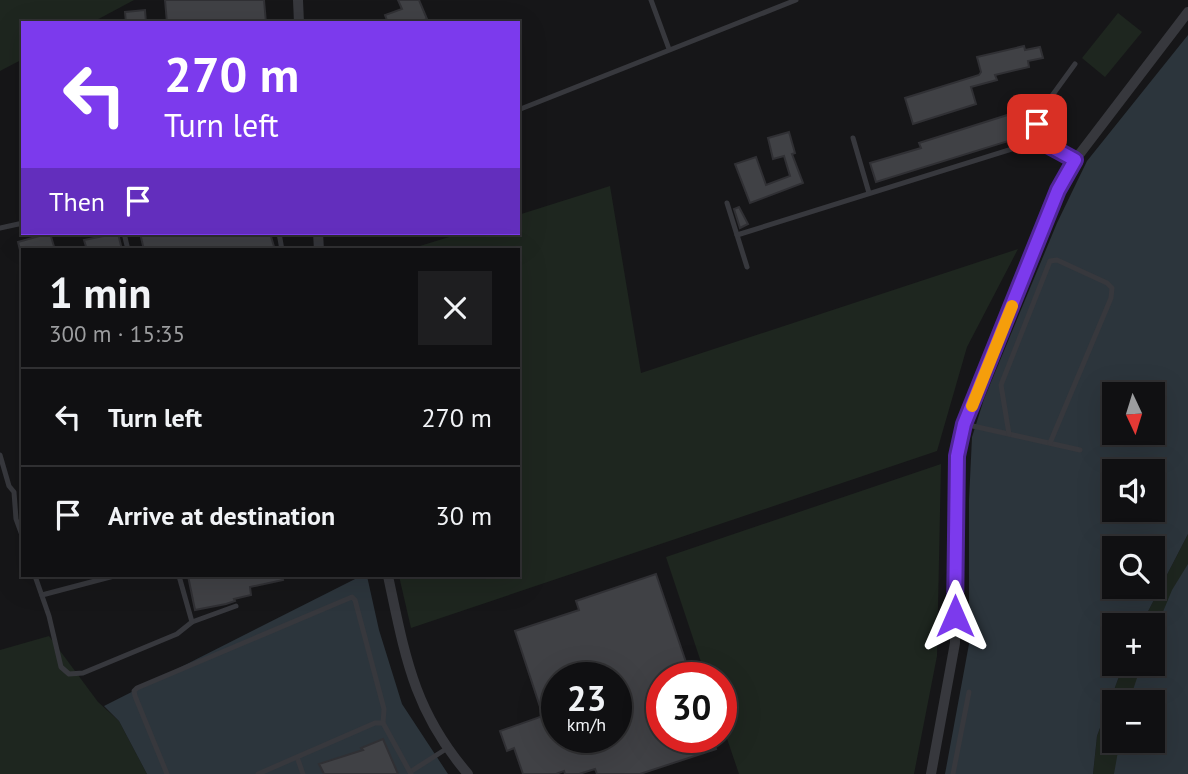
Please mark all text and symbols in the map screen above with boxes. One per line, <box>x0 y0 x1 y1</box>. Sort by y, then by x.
text: 270 m <box>164 42 299 106</box>
icon: left <box>49 49 140 140</box>
pin <box>1007 94 1067 154</box>
text: Turn left <box>164 104 279 146</box>
icon: arrive <box>1018 105 1056 143</box>
icon: arrive <box>119 182 157 220</box>
text: Then <box>49 185 105 218</box>
text: 1 min <box>49 265 151 320</box>
button: close <box>418 271 492 345</box>
text: 300 m · 15:35 <box>49 319 185 348</box>
north arrow <box>1102 382 1166 444</box>
map controls <box>1102 382 1165 753</box>
icon: left <box>49 398 87 436</box>
text: Turn left <box>108 401 202 434</box>
text: 270 m <box>421 401 492 434</box>
button: sound <box>1102 459 1165 522</box>
icon: arrive <box>49 496 87 534</box>
text: Arrive at destination <box>108 499 335 532</box>
text: 30 m <box>436 499 492 532</box>
button: search <box>1102 536 1165 599</box>
position arrow <box>918 579 992 653</box>
button: + <box>1102 613 1165 676</box>
speed limit sign: 30 <box>646 662 737 753</box>
text: 23 <box>567 675 606 721</box>
button: − <box>1102 690 1165 753</box>
text: km/h <box>567 713 606 736</box>

